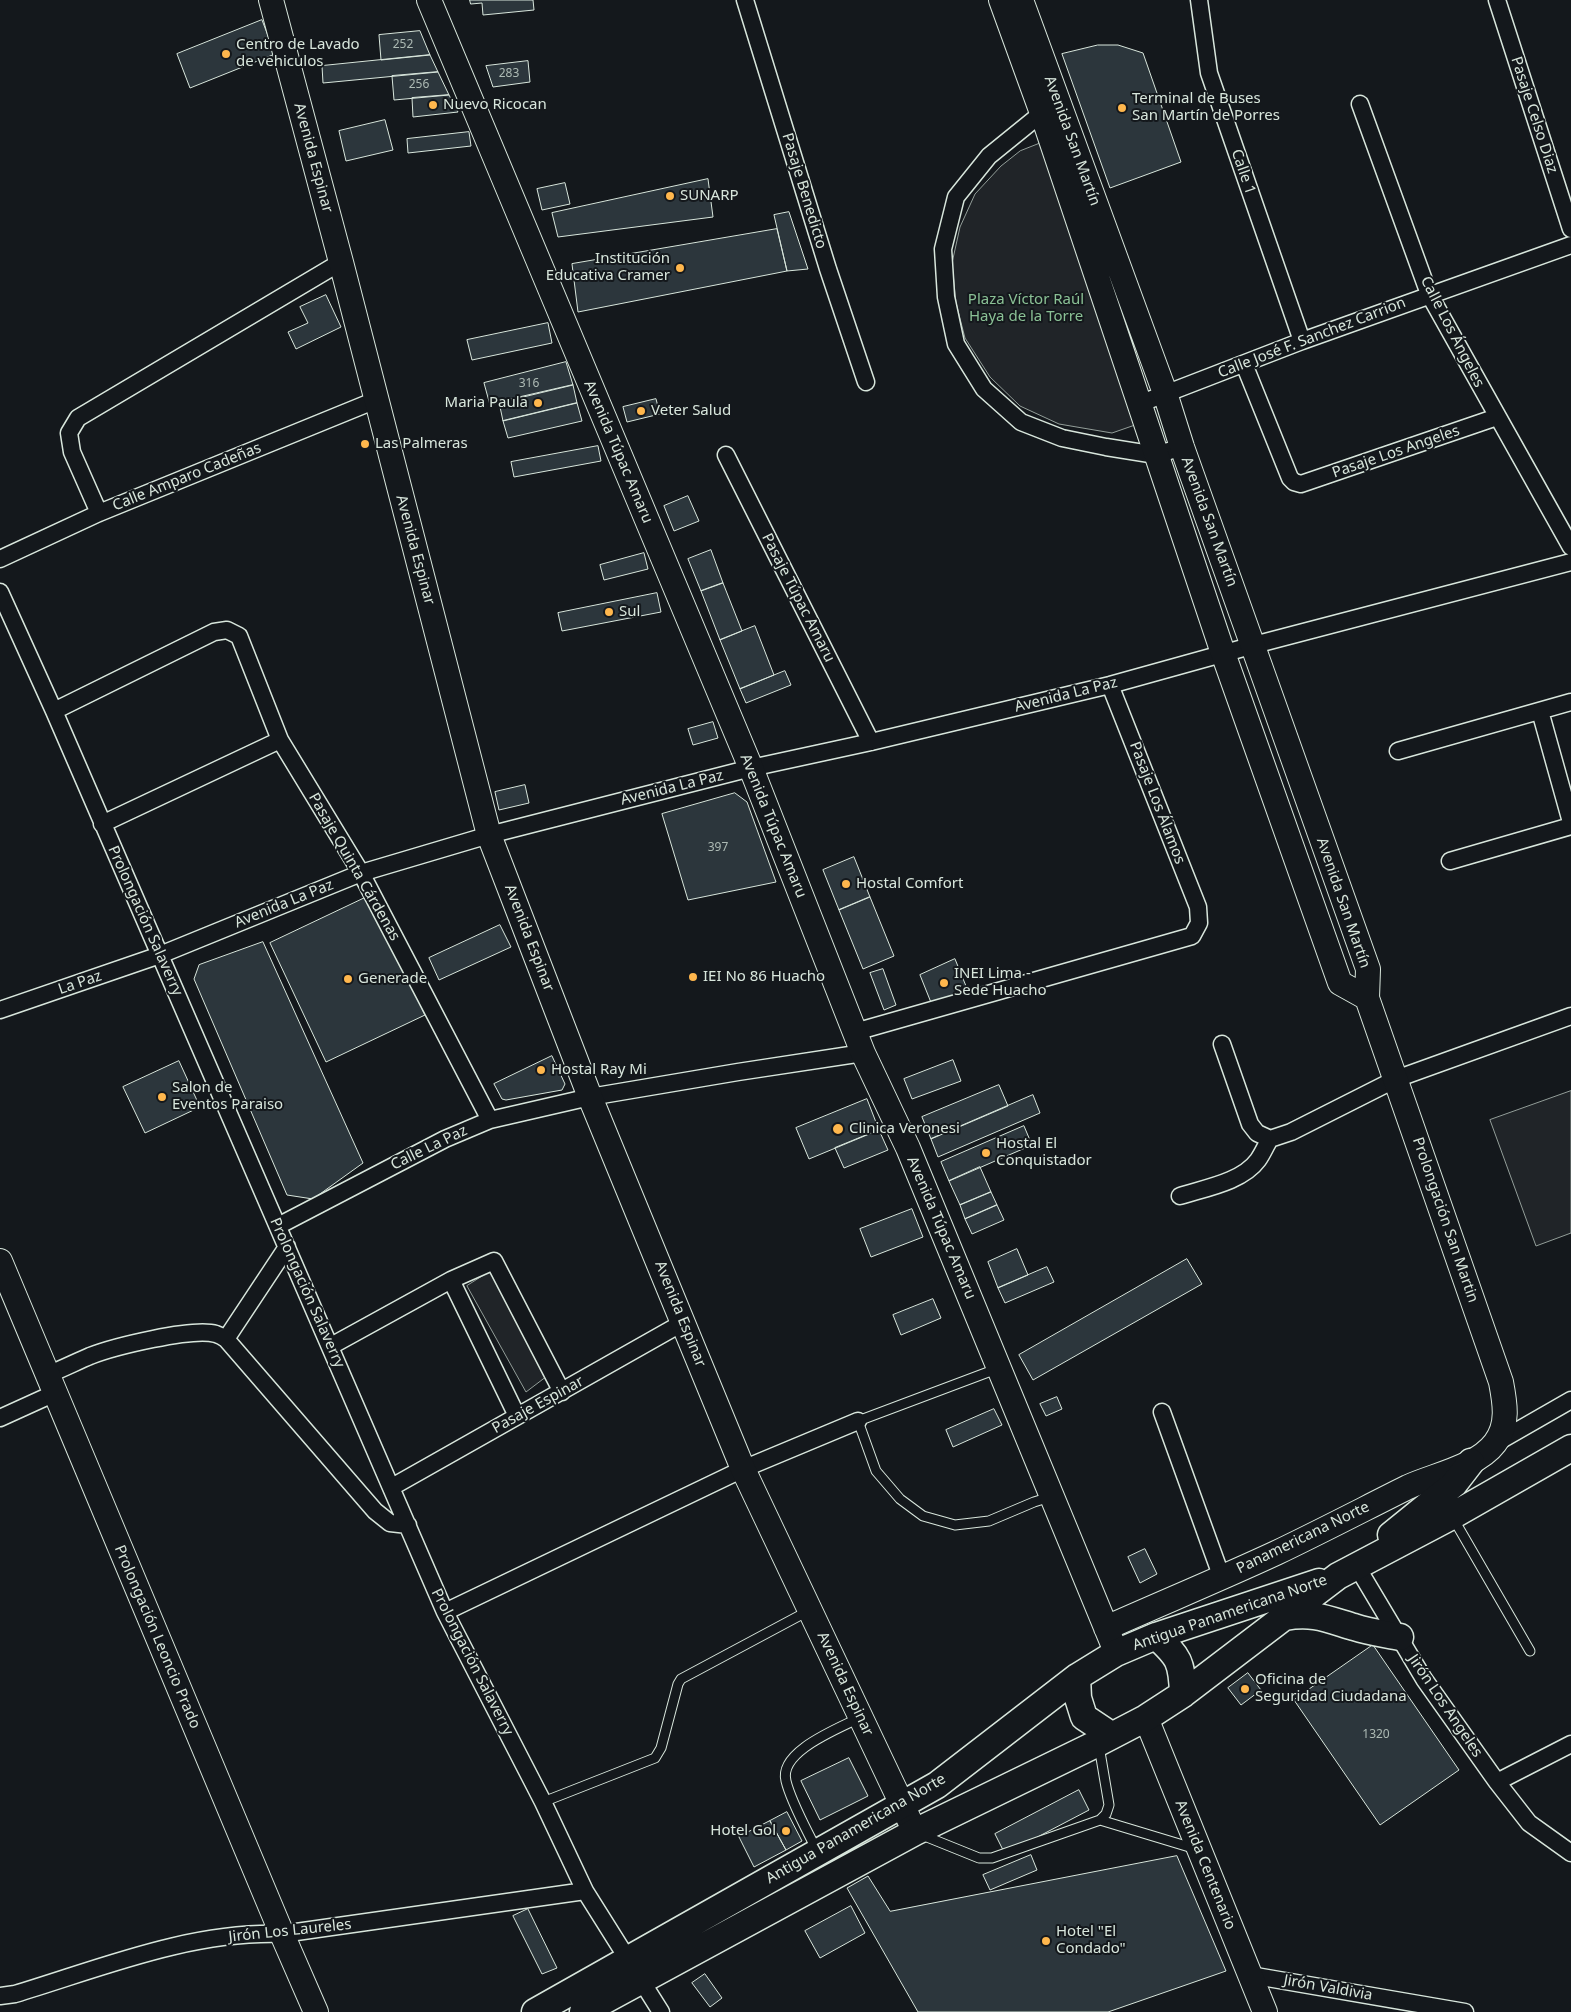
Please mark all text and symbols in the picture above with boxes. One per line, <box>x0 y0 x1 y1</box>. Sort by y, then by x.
place label: Centro de Lavado de vehiculos <box>236 36 360 71</box>
house number: 252 <box>393 38 413 52</box>
marker: Centro de Lavado de vehiculos <box>220 48 232 60</box>
street label: Pasaje Celso Diaz <box>1507 54 1561 176</box>
house number: 283 <box>499 67 519 81</box>
street label: Avenida San Martín <box>1040 74 1104 208</box>
house number: 256 <box>409 78 429 92</box>
place label: Terminal de Buses San Martín de Porres <box>1132 90 1280 125</box>
place label: Nuevo Ricocan <box>443 96 547 114</box>
marker: Nuevo Ricocan <box>427 99 439 111</box>
street label: Avenida Espinar <box>290 101 336 215</box>
marker: Terminal de Buses San Martín de Porres <box>1116 102 1128 114</box>
street label: Pasaje Benedicto <box>778 131 830 251</box>
street label: Calle 1 <box>1227 147 1259 197</box>
place label: SUNARP <box>680 187 739 205</box>
marker: SUNARP <box>664 190 676 202</box>
place label: Institución Educativa Cramer <box>546 250 670 285</box>
marker: Institución Educativa Cramer <box>674 262 686 274</box>
street label: Calle Los Ángeles <box>1416 274 1488 390</box>
park label: Plaza Víctor Raúl Haya de la Torre <box>968 291 1084 326</box>
street label: Calle José F. Sanchez Carrion <box>1216 294 1408 382</box>
house number: 316 <box>519 377 539 391</box>
street label: Avenida Túpac Amaru <box>580 378 656 526</box>
place label: Maria Paula <box>445 394 528 412</box>
marker: Maria Paula <box>532 397 544 409</box>
place label: Veter Salud <box>651 402 731 420</box>
marker: Veter Salud <box>635 405 647 417</box>
street label: Pasaje Los Angeles <box>1330 422 1462 482</box>
place label: Las Palmeras <box>375 435 468 453</box>
marker: Las Palmeras <box>359 438 371 450</box>
street label: Calle Amparo Cadeñas <box>110 439 264 515</box>
street label: Avenida San Martín <box>1177 455 1241 589</box>
street label: Avenida Espinar <box>392 493 438 607</box>
street label: Pasaje Túpac Amaru <box>758 530 838 666</box>
place label: Sul <box>619 603 640 621</box>
marker: Sul <box>603 606 615 618</box>
street label: Avenida La Paz <box>1013 674 1119 716</box>
street label: Pasaje Los Álamos <box>1125 739 1189 867</box>
street label: Avenida Túpac Amaru <box>736 751 810 901</box>
street label: Avenida La Paz <box>619 767 725 809</box>
street label: Pasaje Quinta Cárdenas <box>304 790 404 944</box>
street label: Avenida San Martín <box>1312 835 1374 971</box>
house number: 397 <box>708 841 728 855</box>
street label: Prolongación Salaverry <box>104 843 186 999</box>
place label: Hostal Comfort <box>856 875 963 893</box>
street label: Avenida La Paz <box>232 876 336 932</box>
marker: Hostal Comfort <box>840 878 852 890</box>
street label: Avenida Espinar <box>500 882 558 994</box>
place label: INEI Lima - Sede Huacho <box>954 965 1047 1000</box>
street label: La Paz <box>56 967 104 999</box>
place label: IEI No 86 Huacho <box>703 968 825 986</box>
place label: Generade <box>358 970 427 988</box>
marker: IEI No 86 Huacho <box>687 971 699 983</box>
marker: Generade <box>342 973 354 985</box>
marker: INEI Lima - Sede Huacho <box>938 977 950 989</box>
place label: Hostal Ray Mi <box>551 1061 647 1079</box>
marker: Hostal Ray Mi <box>535 1064 547 1076</box>
place label: Salon de Eventos Paraiso <box>172 1079 283 1114</box>
marker: Salon de Eventos Paraiso <box>156 1091 168 1103</box>
place label: Clinica Veronesi <box>849 1120 960 1138</box>
street label: Calle La Paz <box>388 1122 470 1174</box>
marker: Clinica Veronesi <box>831 1122 845 1136</box>
place label: Hostal El Conquistador <box>996 1135 1092 1170</box>
street label: Prolongación San Martin <box>1408 1135 1482 1305</box>
marker: Hostal El Conquistador <box>980 1147 992 1159</box>
street label: Avenida Túpac Amaru <box>903 1154 979 1302</box>
street label: Prolongación Salaverry <box>266 1215 348 1371</box>
street label: Avenida Espinar <box>651 1258 709 1370</box>
street label: Pasaje Espinar <box>489 1372 587 1438</box>
street label: Panamericana Norte <box>1234 1498 1372 1578</box>
street label: Prolongación Leoncio Prado <box>110 1543 204 1731</box>
street label: Antigua Panamericana Norte <box>1130 1571 1330 1655</box>
street label: Prolongación Salaverry <box>427 1586 517 1738</box>
street label: Avenida Espinar <box>813 1629 877 1739</box>
street label: Jirón Los Angeles <box>1404 1651 1486 1761</box>
place label: Oficina de Seguridad Ciudadana <box>1255 1671 1407 1706</box>
marker: Oficina de Seguridad Ciudadana <box>1239 1683 1251 1695</box>
house number: 1320 <box>1362 1728 1390 1742</box>
street label: Antigua Panamericana Norte <box>763 1770 949 1888</box>
street label: Avenida Centenario <box>1171 1798 1239 1932</box>
place label: Hotel Gol <box>710 1822 776 1840</box>
marker: Hotel Gol <box>780 1825 792 1837</box>
street label: Jirón Los Laureles <box>228 1916 352 1946</box>
place label: Hotel "El Condado" <box>1056 1923 1126 1958</box>
marker: Hotel "El Condado" <box>1040 1935 1052 1947</box>
street label: Jirón Valdivia <box>1282 1971 1374 2005</box>

